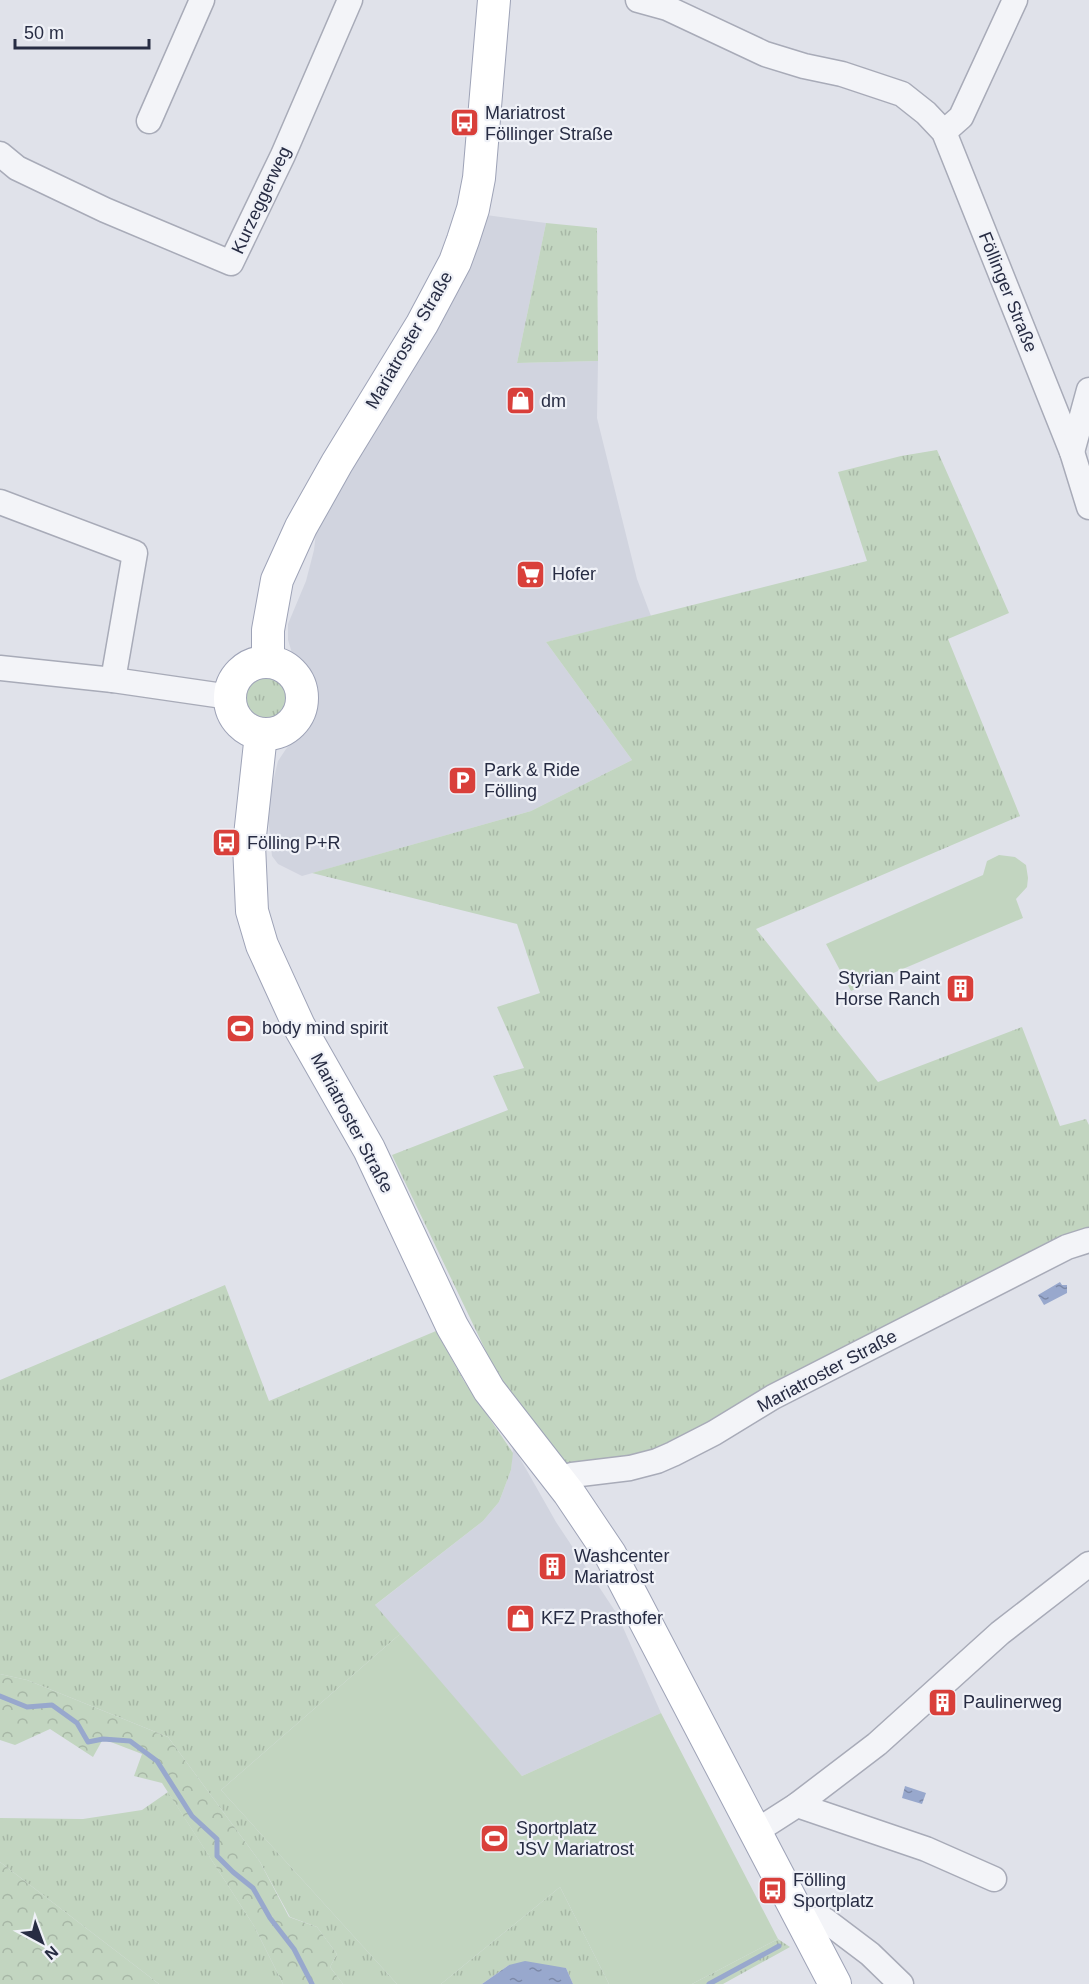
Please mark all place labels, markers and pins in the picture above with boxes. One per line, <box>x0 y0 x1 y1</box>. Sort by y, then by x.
place label: Mariatrost Föllinger Straße <box>485 103 613 144</box>
bus stop icon: Mariatrost Föllinger Straße <box>448 107 480 139</box>
shop icon: dm <box>504 385 536 417</box>
place label: dm <box>541 391 566 411</box>
supermarket icon: Hofer <box>515 558 547 590</box>
place label: Hofer <box>552 564 596 584</box>
place label: Park & Ride Fölling <box>484 760 580 801</box>
parking icon: Park & Ride Fölling <box>447 764 479 796</box>
bus stop icon: Fölling P+R <box>210 827 242 859</box>
place label: Fölling P+R <box>247 833 341 853</box>
place label: Styrian Paint Horse Ranch <box>835 968 940 1009</box>
building icon: Styrian Paint Horse Ranch <box>945 972 977 1004</box>
sports icon: body mind spirit <box>225 1012 257 1044</box>
place label: body mind spirit <box>262 1018 388 1038</box>
place label: Washcenter Mariatrost <box>574 1546 669 1587</box>
building icon: Washcenter Mariatrost <box>537 1550 569 1582</box>
shop icon: KFZ Prasthofer <box>504 1602 536 1634</box>
place label: KFZ Prasthofer <box>541 1608 663 1628</box>
building icon: Paulinerweg <box>926 1686 958 1718</box>
place label: Paulinerweg <box>963 1692 1062 1712</box>
place label: Sportplatz JSV Mariatrost <box>516 1818 634 1859</box>
sports icon: Sportplatz JSV Mariatrost <box>479 1822 511 1854</box>
place label: Fölling Sportplatz <box>793 1870 874 1911</box>
bus stop icon: Fölling Sportplatz <box>756 1874 788 1906</box>

